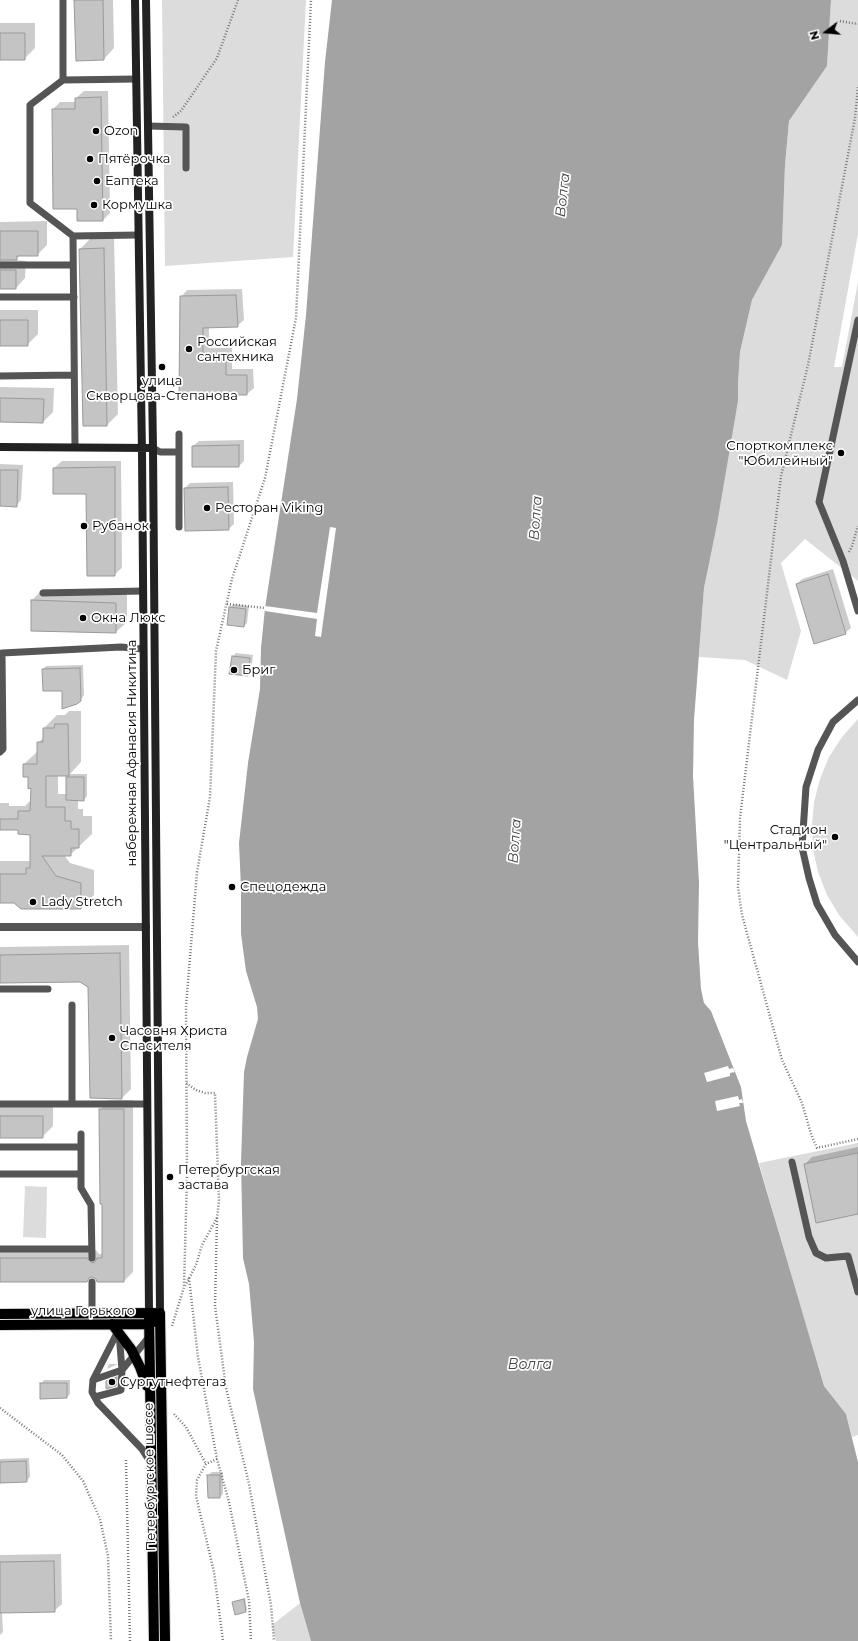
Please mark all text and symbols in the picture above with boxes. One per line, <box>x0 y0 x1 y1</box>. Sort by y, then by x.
north arrow <box>806 12 846 52</box>
text: N <box>807 29 822 42</box>
place label: Ozon <box>104 123 138 139</box>
marker: Ozon <box>91 126 101 136</box>
place label: Пятёрочка <box>98 151 170 167</box>
marker: Пятёрочка <box>85 154 95 164</box>
water label: Волга <box>552 172 574 218</box>
place label: Еаптека <box>105 173 159 189</box>
marker: Еаптека <box>92 176 102 186</box>
place label: Кормушка <box>102 197 173 213</box>
marker: Кормушка <box>89 200 99 210</box>
place label: Российская сантехника <box>197 334 277 365</box>
marker: Российская сантехника <box>184 344 194 354</box>
marker: улица Скворцова-Степанова <box>157 362 167 372</box>
place label: улица Скворцова-Степанова <box>86 373 238 404</box>
place label: Спорткомплекс "Юбилейный" <box>726 438 833 469</box>
marker: Спорткомплекс "Юбилейный" <box>836 448 846 458</box>
water label: Волга <box>526 495 546 541</box>
place label: Ресторан Viking <box>215 500 323 516</box>
marker: Ресторан Viking <box>202 503 212 513</box>
place label: Рубанок <box>92 518 149 534</box>
marker: Рубанок <box>79 521 89 531</box>
place label: Окна Люкс <box>91 610 165 626</box>
marker: Окна Люкс <box>78 613 88 623</box>
street label: набережная Афанасия Никитина <box>124 640 140 866</box>
place label: Бриг <box>242 662 275 678</box>
marker: Бриг <box>229 665 239 675</box>
water label: Волга <box>505 818 525 864</box>
place label: Стадион "Центральный" <box>724 822 827 853</box>
marker: Стадион "Центральный" <box>830 832 840 842</box>
place label: Спецодежда <box>240 879 326 895</box>
marker: Спецодежда <box>227 882 237 892</box>
place label: Lady Stretch <box>41 894 123 910</box>
marker: Lady Stretch <box>28 897 38 907</box>
place label: Часовня Христа Спасителя <box>120 1023 227 1054</box>
marker: Часовня Христа Спасителя <box>107 1033 117 1043</box>
place label: Петербургская застава <box>178 1162 280 1193</box>
marker: Петербургская застава <box>165 1172 175 1182</box>
street label: улица Горького <box>31 1303 135 1319</box>
water label: Волга <box>508 1357 552 1373</box>
place label: Сургутнефтегаз <box>120 1374 226 1390</box>
marker: Сургутнефтегаз <box>107 1377 117 1387</box>
street label: Петербургское шоссе <box>141 1402 159 1552</box>

